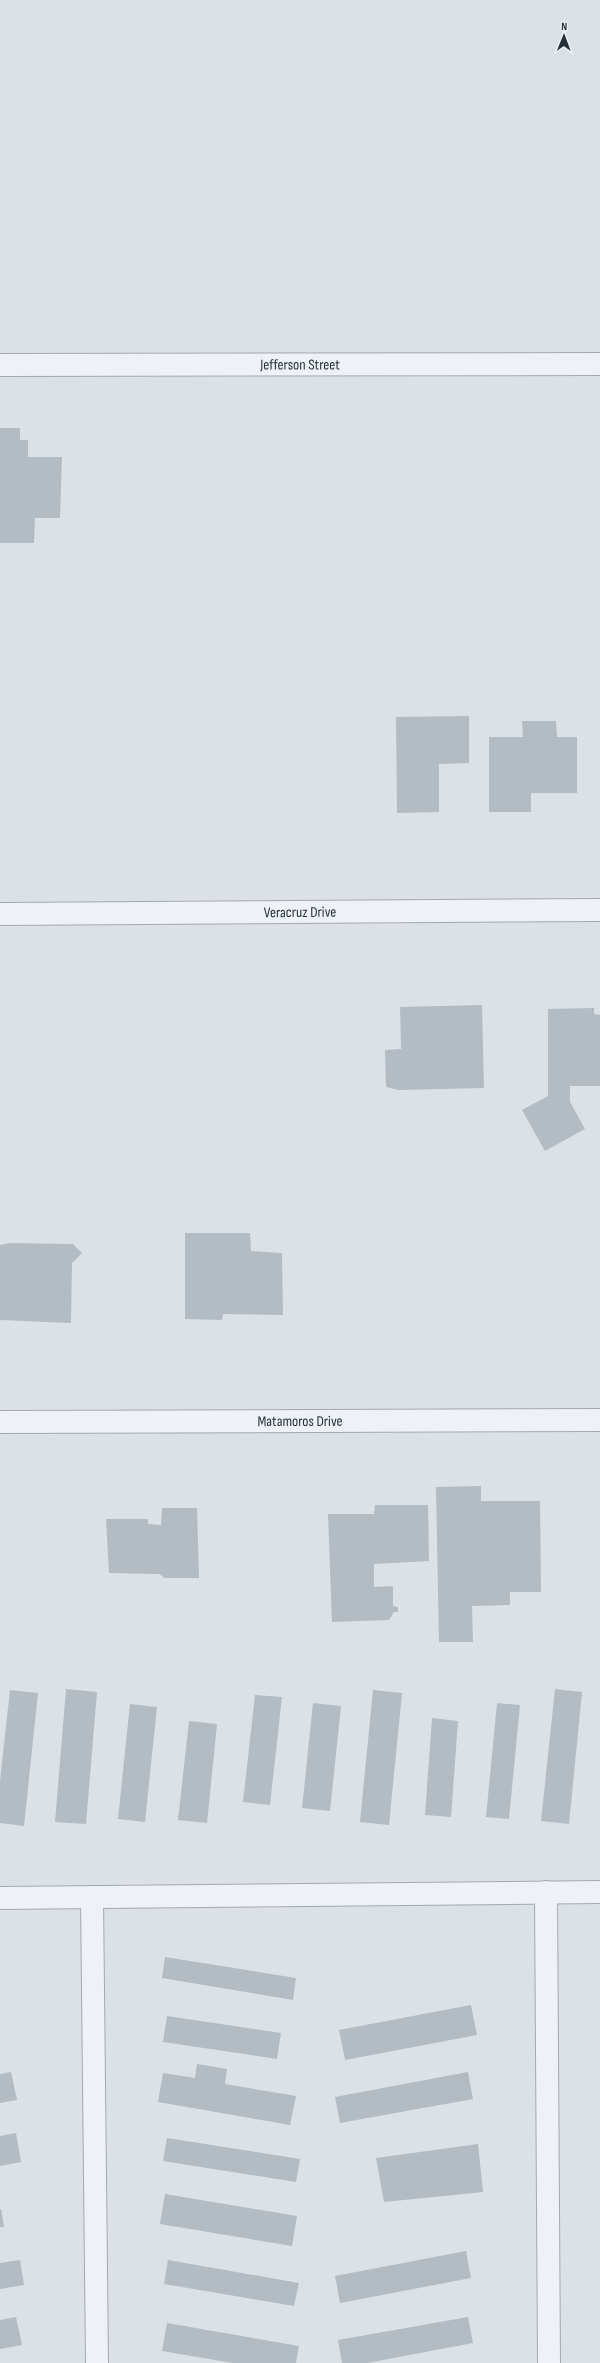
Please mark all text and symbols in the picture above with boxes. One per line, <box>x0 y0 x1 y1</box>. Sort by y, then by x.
north arrow <box>544 16 584 56</box>
text: N <box>561 20 567 33</box>
street label: Jefferson Street <box>259 355 340 374</box>
street label: Veracruz Drive <box>264 902 336 922</box>
street label: Matamoros Drive <box>257 1411 343 1431</box>

